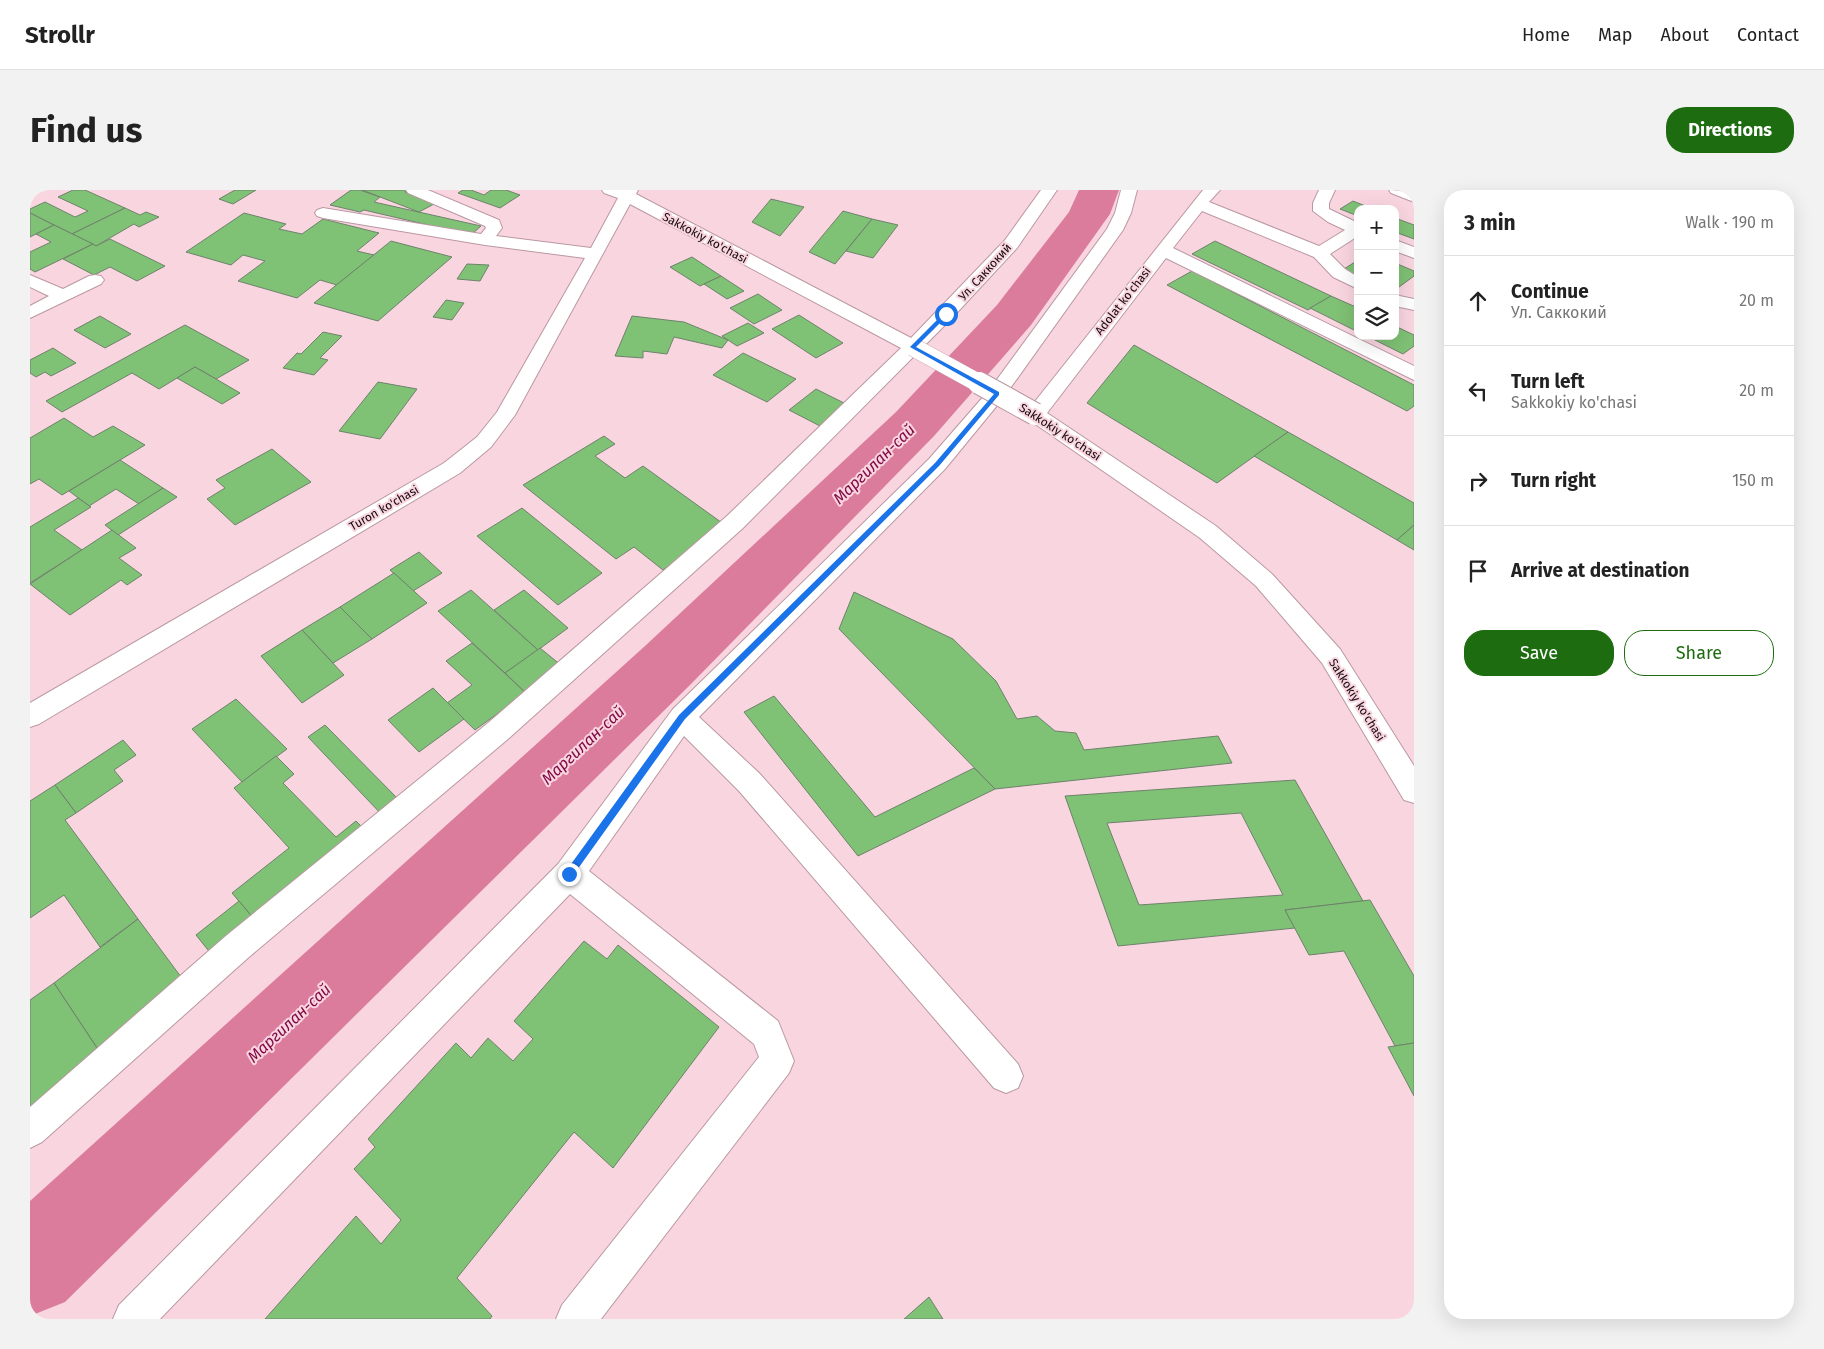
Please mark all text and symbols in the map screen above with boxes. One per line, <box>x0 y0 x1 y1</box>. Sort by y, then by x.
text: Strollr <box>25 21 95 49</box>
text: Home <box>1522 24 1570 46</box>
text: Map <box>1598 24 1632 46</box>
text: About <box>1660 24 1709 46</box>
text: Contact <box>1737 24 1799 46</box>
button: Directions <box>1666 107 1794 153</box>
text: Find us <box>30 109 142 151</box>
map controls <box>1354 205 1399 340</box>
button: + <box>1354 205 1399 250</box>
street label: Sakkokiy ko'chasi <box>660 210 750 266</box>
text: 3 min <box>1464 210 1516 236</box>
text: Walk · 190 m <box>1685 213 1774 232</box>
street label: Ул. Саккокий <box>956 241 1014 303</box>
button: − <box>1354 250 1399 295</box>
street label: Adolat koʻchasi <box>1091 264 1154 338</box>
text: Continue <box>1511 280 1589 303</box>
icon: ahead <box>1464 287 1492 315</box>
text: 20 m <box>1739 291 1774 310</box>
button: layers <box>1354 295 1399 340</box>
route start <box>935 303 958 326</box>
text: Ул. Саккокий <box>1511 303 1607 322</box>
text: Turn left <box>1511 370 1585 393</box>
icon: left <box>1464 377 1492 405</box>
text: 20 m <box>1739 381 1774 400</box>
text: Sakkokiy ko'chasi <box>1511 393 1637 412</box>
street label: Sakkokiy ko'chasi <box>1017 400 1103 464</box>
water label: Маргилан-сай <box>829 420 919 508</box>
icon: right <box>1464 467 1492 495</box>
text: Turn right <box>1511 469 1596 492</box>
text: 150 m <box>1732 471 1774 490</box>
street label: Turon ko'chasi <box>347 482 421 534</box>
icon: arrive <box>1464 557 1492 585</box>
text: Arrive at destination <box>1511 559 1690 582</box>
button: Save <box>1464 630 1614 676</box>
button: Share <box>1624 630 1774 676</box>
street label: Sakkokiy ko'chasi <box>1326 656 1388 744</box>
water label: Маргилан-сай <box>537 702 629 788</box>
route end <box>558 863 581 886</box>
water label: Маргилан-сай <box>243 980 335 1066</box>

